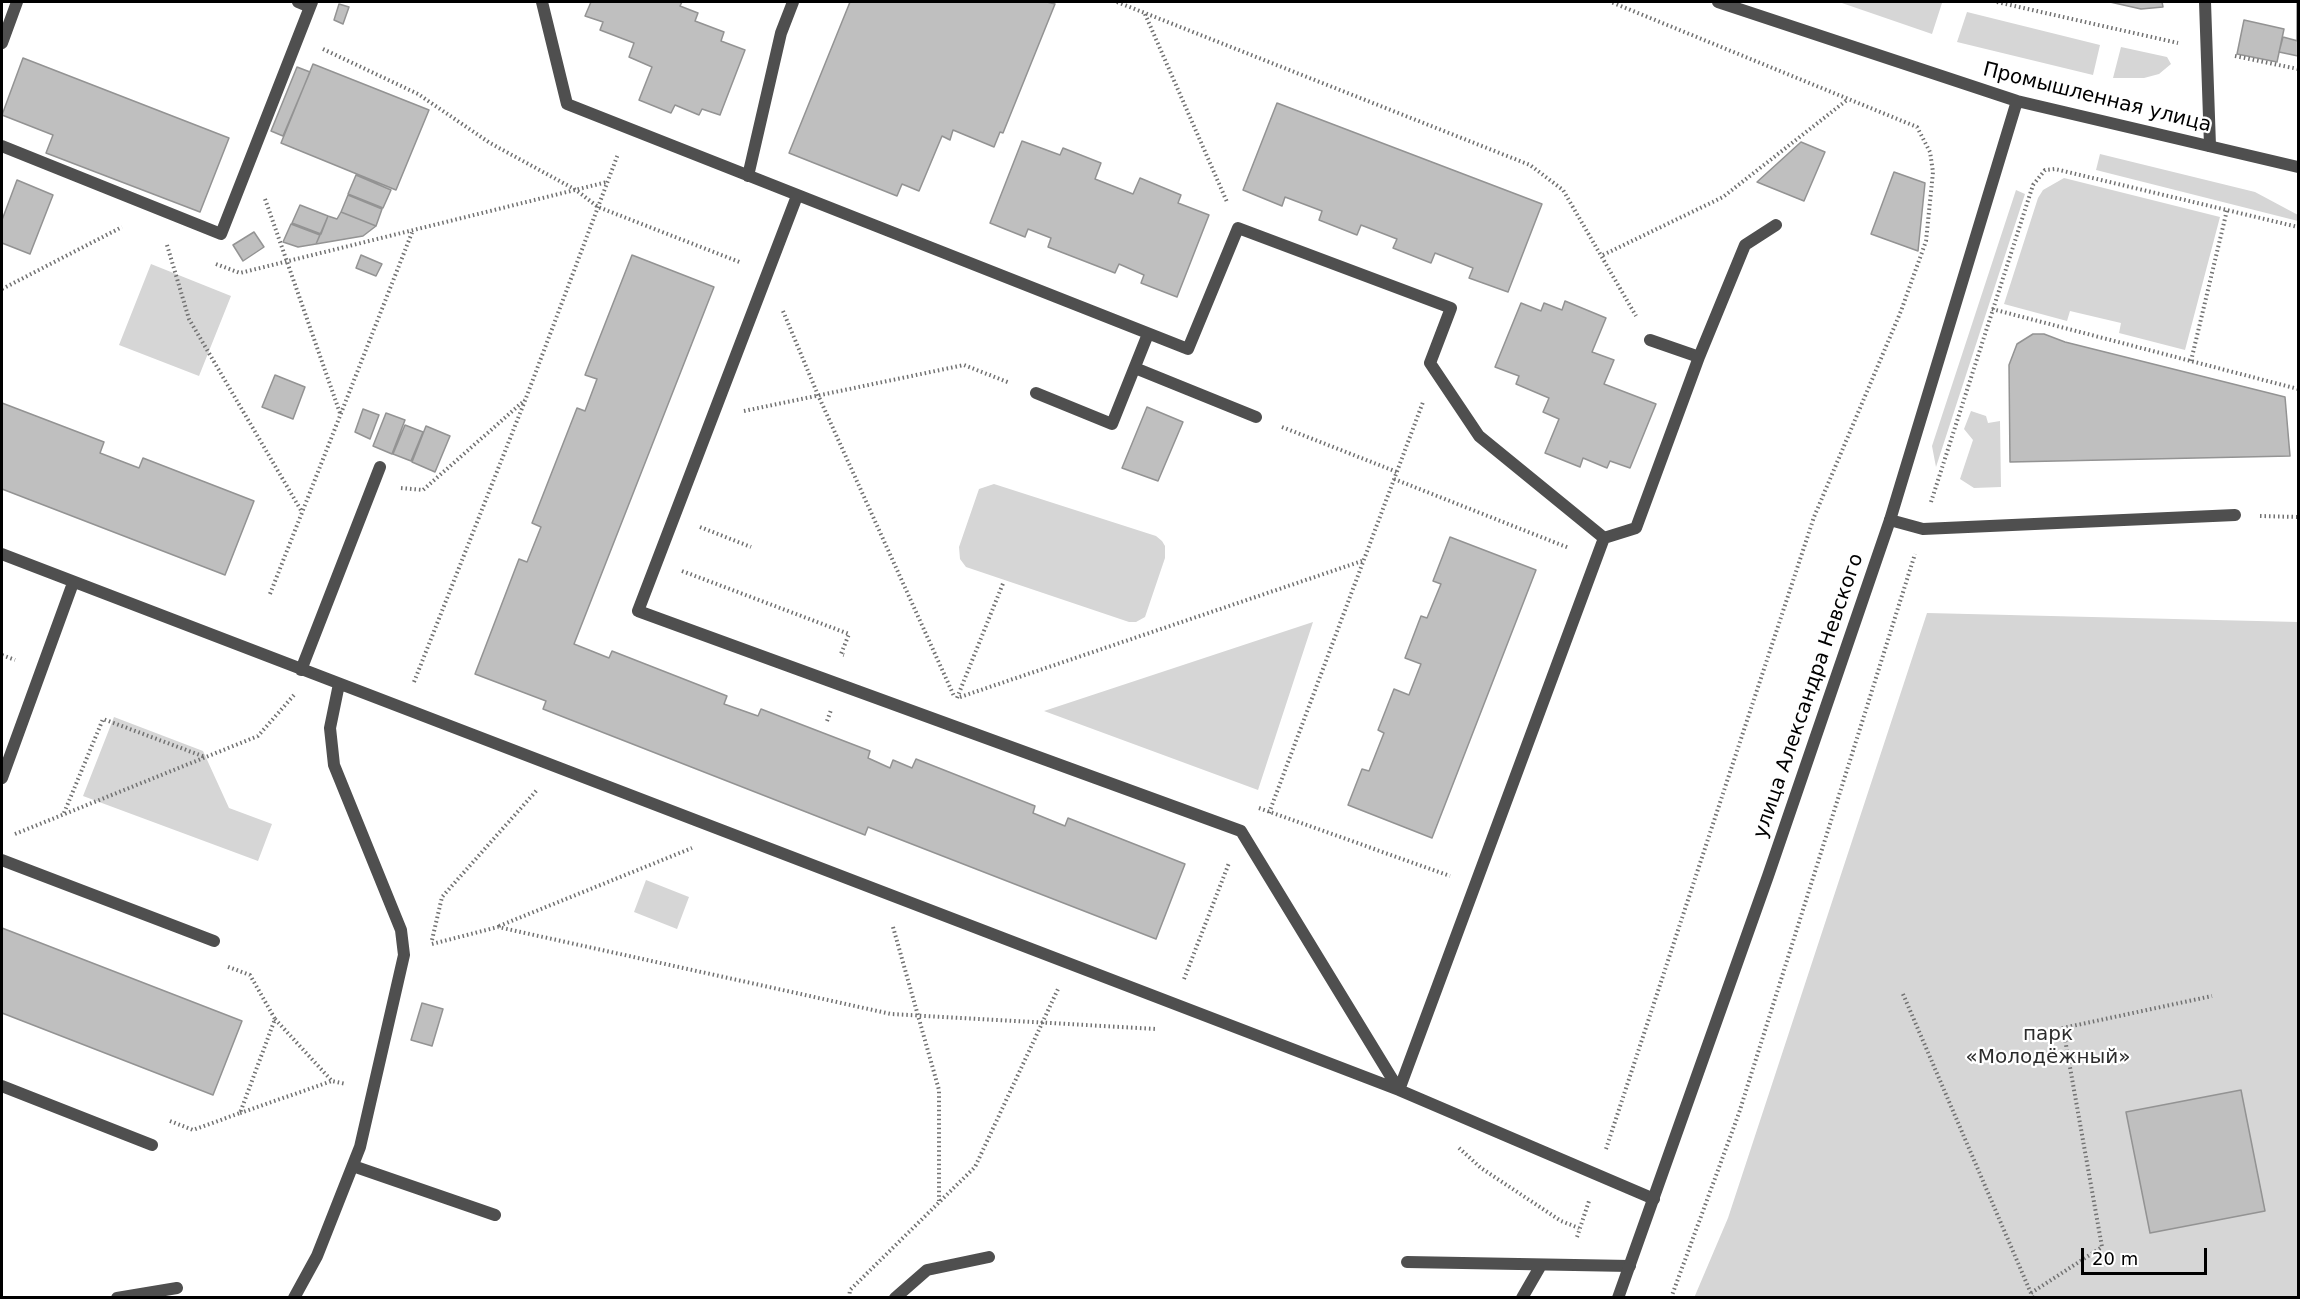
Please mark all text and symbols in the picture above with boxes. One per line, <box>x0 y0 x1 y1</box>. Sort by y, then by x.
street label: Промышленная улица <box>1980 58 2214 138</box>
street label: улица Александра Невского <box>1749 551 1869 841</box>
park label: парк «Молодёжный» <box>1966 1023 2130 1070</box>
scale bar <box>2084 1236 2210 1274</box>
text: 20 m <box>2092 1248 2138 1269</box>

